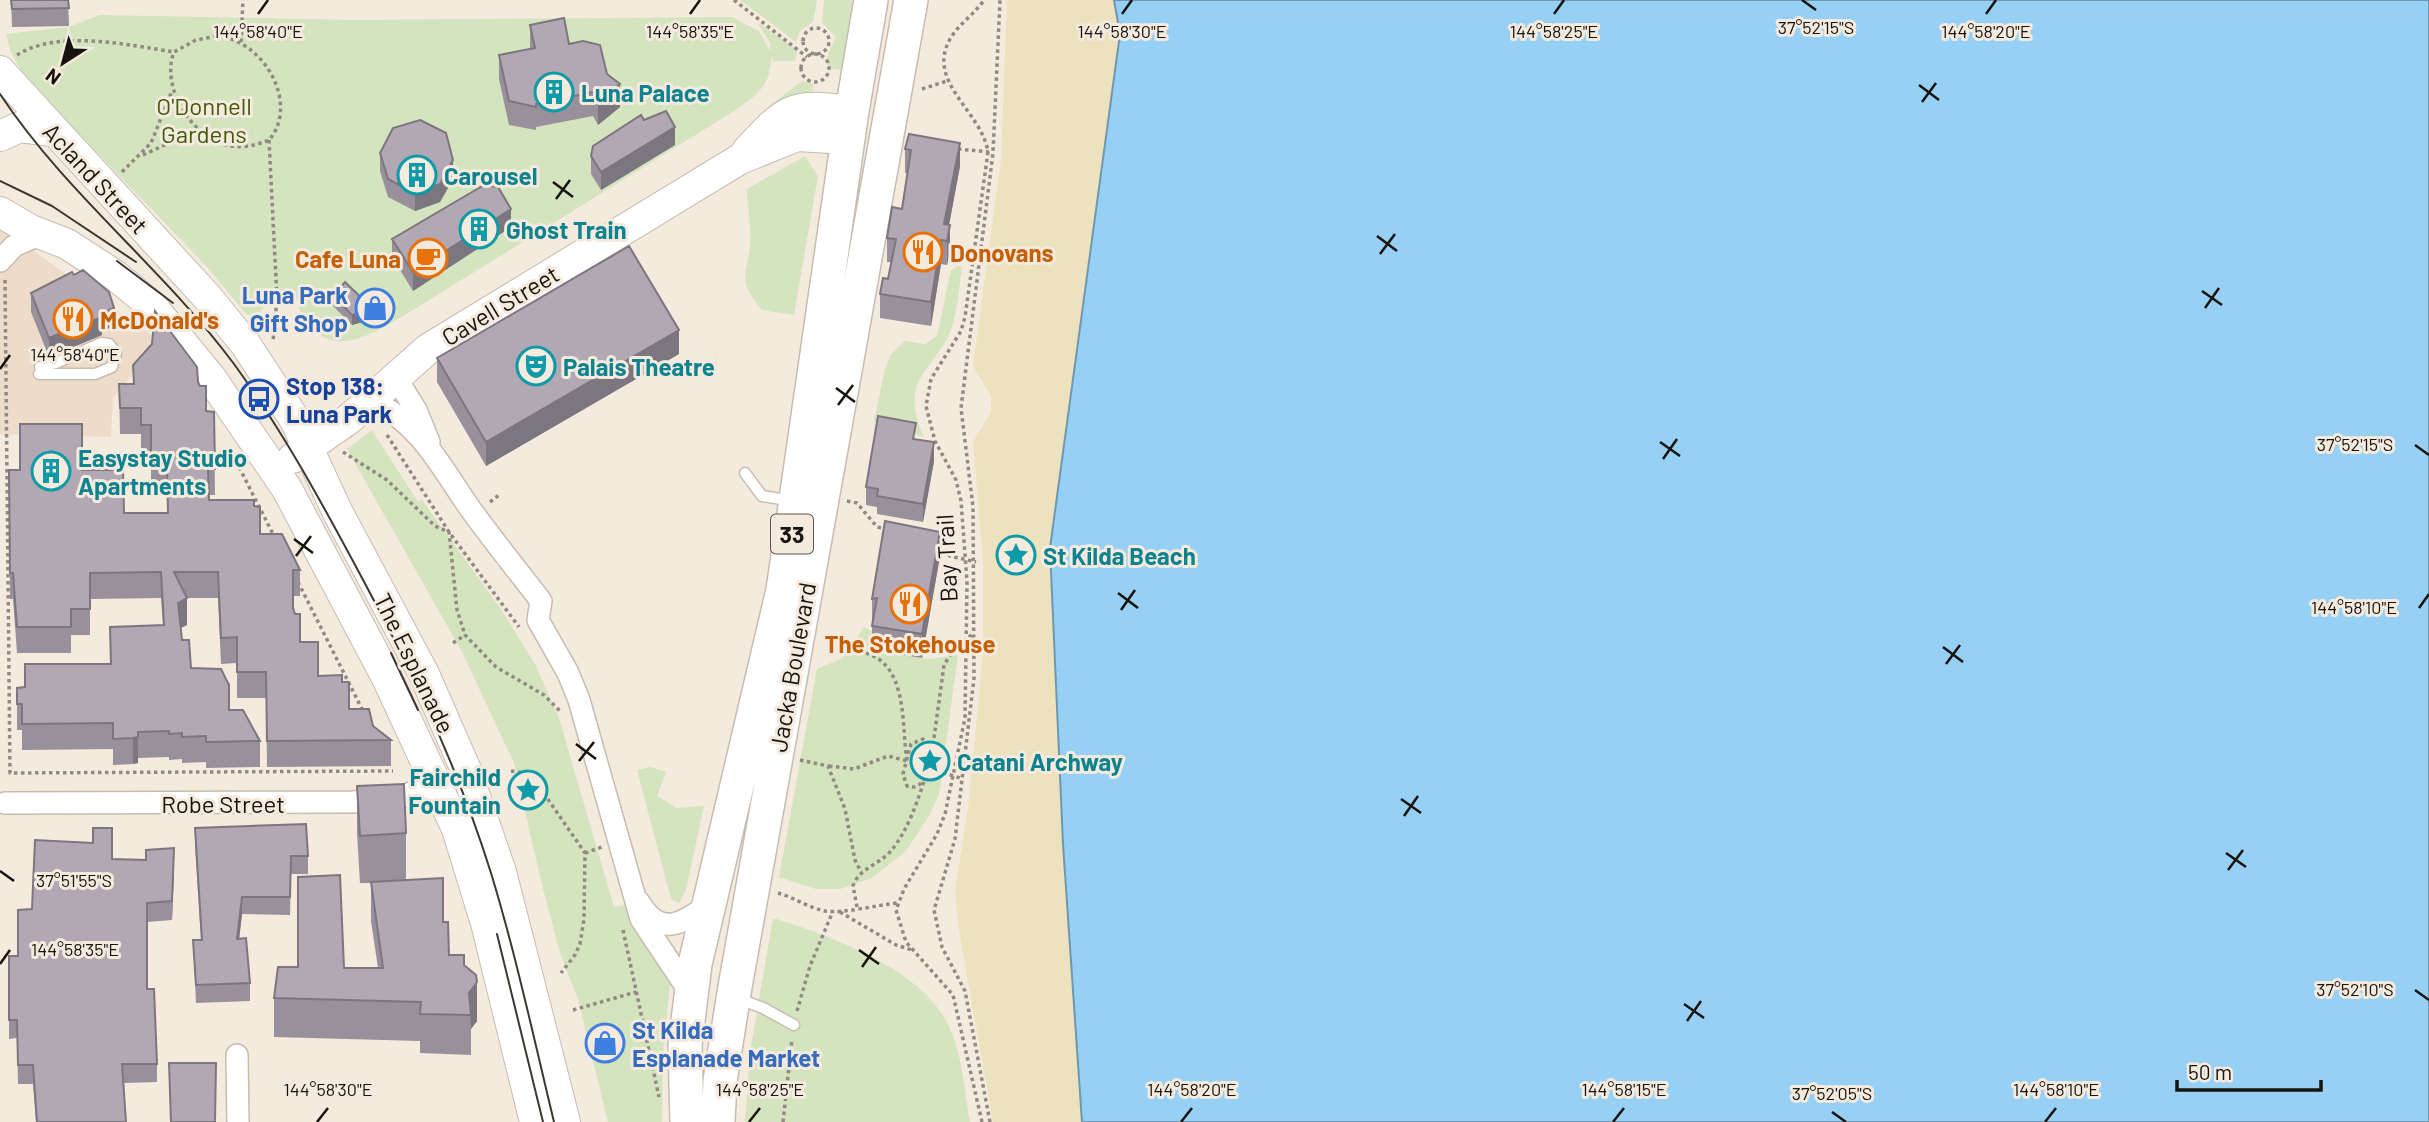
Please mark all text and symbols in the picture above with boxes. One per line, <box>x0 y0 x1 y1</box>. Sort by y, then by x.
text: 37°52'15"S <box>1778 16 1854 38</box>
text: 144°58'40"E <box>213 20 303 42</box>
text: 144°58'35"E <box>646 20 734 42</box>
text: 144°58'30"E <box>1077 20 1167 42</box>
text: 144°58'25"E <box>1510 20 1598 42</box>
text: 144°58'20"E <box>1941 20 2031 42</box>
north arrow <box>28 28 98 98</box>
text: N <box>41 64 65 90</box>
building icon: Luna Palace <box>533 71 575 113</box>
place label: Luna Palace <box>581 78 710 107</box>
park label: O'Donnell Gardens <box>156 91 252 148</box>
street label: Acland Street <box>37 117 155 239</box>
building icon: Carousel <box>396 154 438 196</box>
place label: Carousel <box>444 161 538 190</box>
building icon: Ghost Train <box>458 208 500 250</box>
place label: Ghost Train <box>506 215 627 244</box>
restaurant icon: Donovans <box>902 231 944 273</box>
cafe icon: Cafe Luna <box>407 237 449 279</box>
place label: Donovans <box>950 238 1054 267</box>
place label: Cafe Luna <box>295 244 401 273</box>
street label: Cavell Street <box>436 259 564 351</box>
place label: Luna Park Gift Shop <box>242 280 348 337</box>
shop icon: Luna Park Gift Shop <box>354 287 396 329</box>
restaurant icon: McDonald's <box>52 298 94 340</box>
place label: McDonald's <box>100 305 219 334</box>
text: 144°58'40"E <box>30 343 120 365</box>
theatre icon: Palais Theatre <box>515 345 557 387</box>
place label: Palais Theatre <box>563 352 715 381</box>
place label: Stop 138: Luna Park <box>286 371 392 428</box>
bus stop icon: Stop 138: Luna Park <box>238 378 280 420</box>
text: 37°52'15"S <box>2317 433 2393 455</box>
place label: Easystay Studio Apartments <box>78 443 247 500</box>
building icon: Easystay Studio Apartments <box>30 450 72 492</box>
street label: Bay Trail <box>929 513 963 603</box>
road number: 33 <box>771 514 813 554</box>
place icon: St Kilda Beach <box>995 534 1037 576</box>
place label: St Kilda Beach <box>1043 541 1196 570</box>
street label: Jacka Boulevard <box>763 580 821 754</box>
restaurant icon: The Stokehouse <box>889 583 931 625</box>
street label: The Esplanade <box>369 588 461 738</box>
text: 144°58'10"E <box>2311 596 2397 618</box>
place label: The Stokehouse <box>824 629 996 658</box>
place icon: Catani Archway <box>909 740 951 782</box>
place label: Catani Archway <box>957 747 1123 776</box>
place label: Fairchild Fountain <box>408 762 501 819</box>
place icon: Fairchild Fountain <box>507 769 549 811</box>
street label: Robe Street <box>161 789 285 818</box>
text: 37°51'55"S <box>36 869 112 891</box>
text: 144°58'35"E <box>31 938 119 960</box>
text: 37°52'10"S <box>2316 978 2394 1000</box>
place label: St Kilda Esplanade Market <box>632 1015 820 1072</box>
shop icon: St Kilda Esplanade Market <box>584 1022 626 1064</box>
scale bar <box>2177 1048 2320 1092</box>
text: 50 m <box>2188 1059 2232 1084</box>
text: 144°58'30"E <box>283 1078 373 1100</box>
text: 144°58'25"E <box>716 1078 804 1100</box>
text: 144°58'20"E <box>1147 1078 1237 1100</box>
text: 144°58'15"E <box>1581 1078 1667 1100</box>
text: 144°58'10"E <box>2013 1078 2099 1100</box>
text: 37°52'05"S <box>1792 1082 1872 1104</box>

